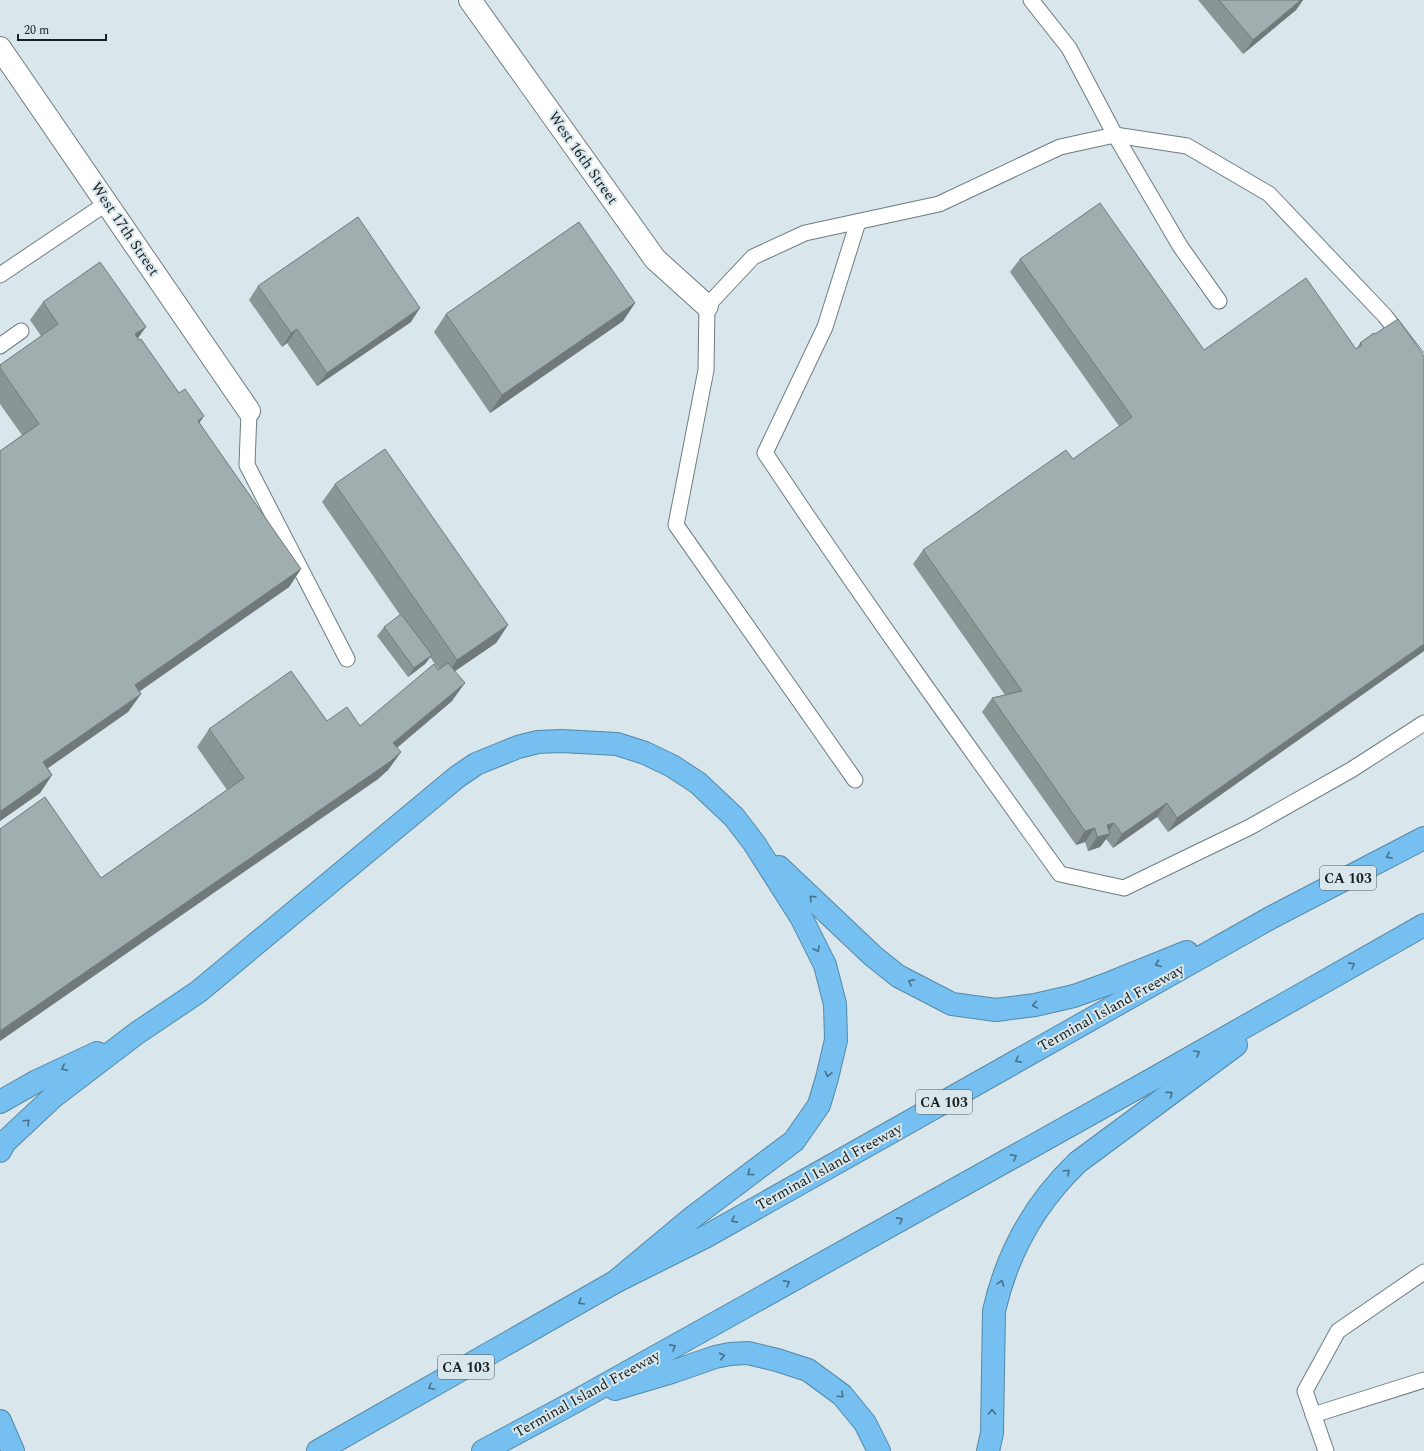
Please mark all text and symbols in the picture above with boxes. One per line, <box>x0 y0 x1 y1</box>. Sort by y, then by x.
scale bar <box>18 16 106 42</box>
text: 20 m <box>24 21 49 40</box>
street label: West 16th Street <box>542 107 624 209</box>
street label: West 17th Street <box>85 177 165 281</box>
one-way arrow <box>1386 851 1394 859</box>
road number: CA 103 <box>1320 866 1376 890</box>
one-way arrow <box>810 896 817 903</box>
one-way arrow <box>812 944 820 952</box>
street label: Terminal Island Freeway <box>1034 958 1189 1058</box>
one-way arrow <box>1154 959 1161 967</box>
one-way arrow <box>1348 963 1355 970</box>
one-way arrow <box>908 980 915 987</box>
one-way arrow <box>1032 1000 1038 1008</box>
one-way arrow <box>1193 1051 1201 1058</box>
one-way arrow <box>1015 1056 1022 1063</box>
one-way arrow <box>61 1063 69 1071</box>
one-way arrow <box>824 1071 833 1078</box>
road number: CA 103 <box>916 1090 972 1114</box>
one-way arrow <box>1166 1092 1173 1099</box>
street label: Terminal Island Freeway <box>752 1117 907 1217</box>
one-way arrow <box>22 1120 29 1127</box>
one-way arrow <box>1009 1154 1017 1161</box>
one-way arrow <box>748 1169 755 1176</box>
one-way arrow <box>1062 1170 1070 1177</box>
one-way arrow <box>731 1216 738 1223</box>
one-way arrow <box>896 1217 903 1225</box>
one-way arrow <box>996 1280 1005 1287</box>
one-way arrow <box>782 1281 790 1288</box>
one-way arrow <box>578 1297 585 1304</box>
street label: Terminal Island Freeway <box>510 1344 665 1444</box>
one-way arrow <box>669 1344 676 1351</box>
one-way arrow <box>719 1352 725 1360</box>
road number: CA 103 <box>438 1355 494 1379</box>
one-way arrow <box>428 1382 435 1389</box>
one-way arrow <box>836 1391 844 1398</box>
one-way arrow <box>988 1409 996 1415</box>

